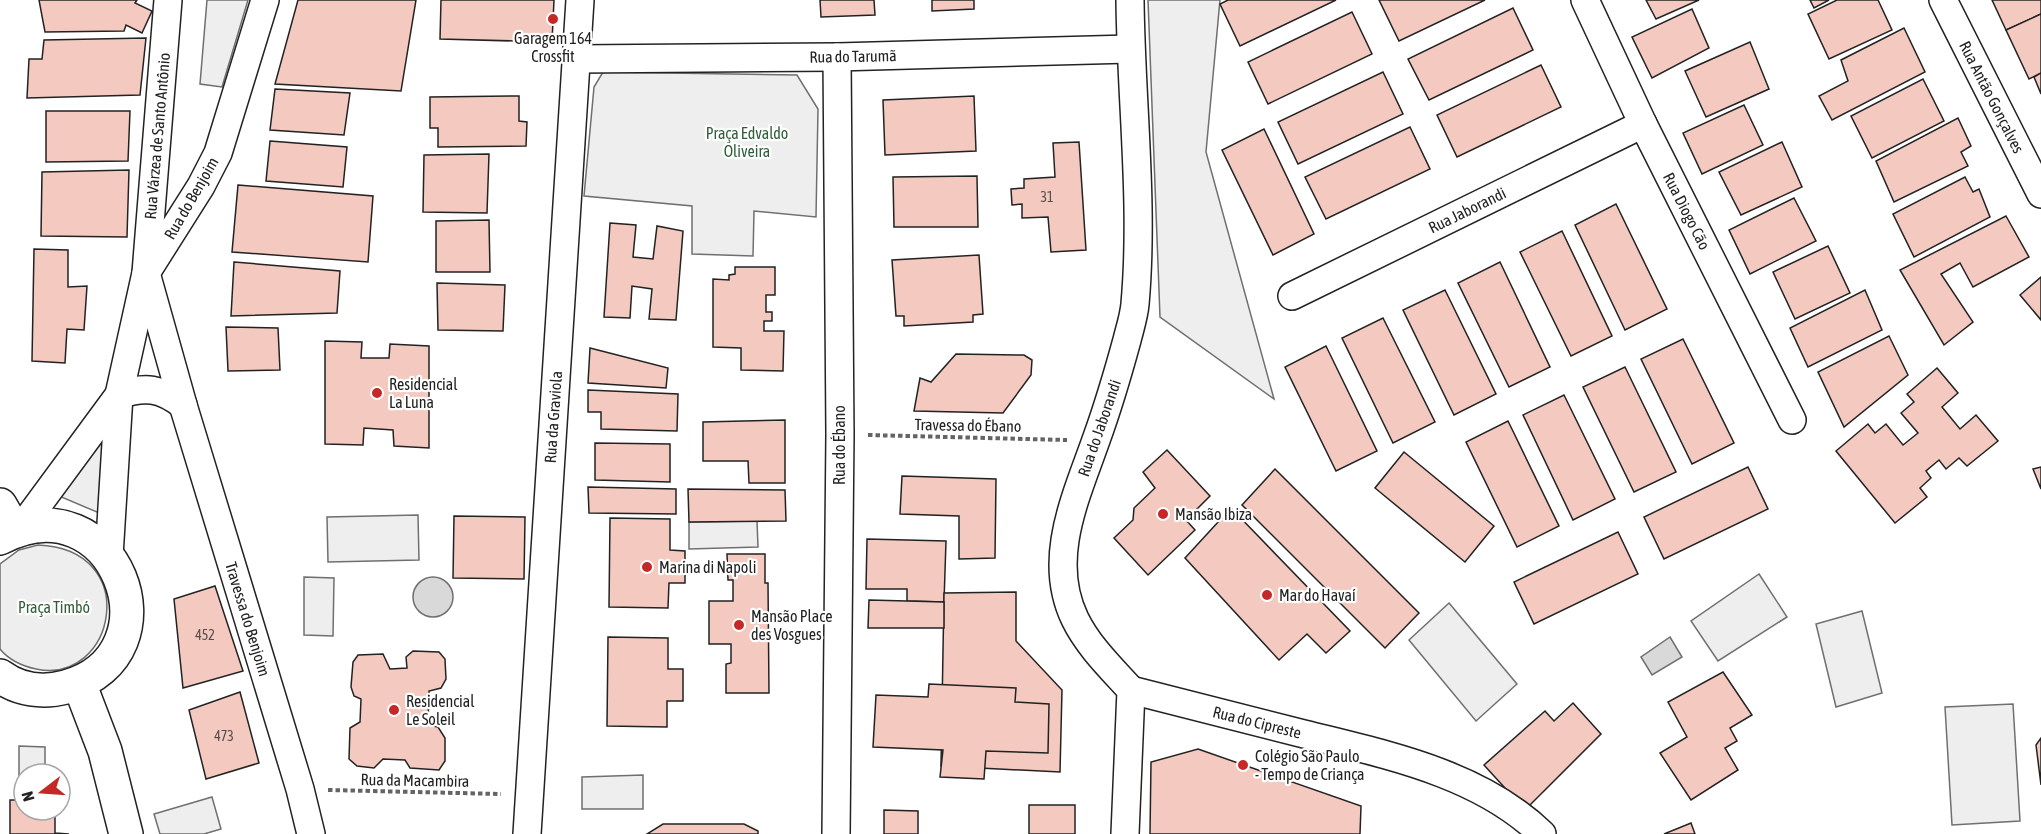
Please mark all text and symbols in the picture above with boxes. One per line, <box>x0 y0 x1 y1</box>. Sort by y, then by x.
marker: Garagem 164 Crossfit <box>546 12 560 26</box>
place label: Garagem 164 Crossfit <box>514 29 592 65</box>
street label: Rua Antão Gonçalves <box>1955 38 2028 157</box>
street label: Rua do Tarumã <box>809 46 897 66</box>
street label: Rua Várzea de Santo Antônio <box>141 52 173 220</box>
park label: Praça Edvaldo Oliveira <box>706 124 788 160</box>
street label: Rua do Benjoim <box>160 154 223 243</box>
street label: Rua Diogo Cão <box>1659 170 1714 253</box>
street label: Rua Jaborandi <box>1425 184 1509 236</box>
house number: 31 <box>1040 189 1054 205</box>
street label: Rua da Graviola <box>541 370 565 464</box>
place label: Residencial La Luna <box>389 375 458 411</box>
street label: Rua do Jaborandi <box>1074 377 1124 479</box>
marker: Residencial La Luna <box>370 386 384 400</box>
street label: Rua do Ébano <box>830 405 848 485</box>
street label: Travessa do Ébano <box>914 415 1022 435</box>
place label: Mansão Ibiza <box>1175 505 1252 523</box>
marker: Mansão Ibiza <box>1156 507 1170 521</box>
place label: Marina di Napoli <box>659 558 756 577</box>
street label: Travessa do Benjoim <box>221 560 274 679</box>
marker: Marina di Napoli <box>640 560 654 574</box>
place label: Mar do Havaí <box>1279 586 1356 604</box>
marker: Mar do Havaí <box>1260 588 1274 602</box>
park label: Praça Timbó <box>18 598 90 617</box>
place label: Mansão Place des Vosgues <box>751 607 832 644</box>
marker: Mansão Place des Vosgues <box>732 618 746 632</box>
house number: 452 <box>195 627 215 643</box>
place label: Residencial Le Soleil <box>406 692 475 728</box>
street label: Rua do Cipreste <box>1211 702 1303 743</box>
marker: Residencial Le Soleil <box>387 703 401 717</box>
house number: 473 <box>214 728 234 744</box>
place label: Colégio São Paulo - Tempo de Criança <box>1255 747 1365 784</box>
marker: Colégio São Paulo - Tempo de Criança <box>1236 758 1250 772</box>
north arrow <box>12 762 72 822</box>
street label: Rua da Macambira <box>360 770 470 790</box>
text: N <box>18 789 38 804</box>

